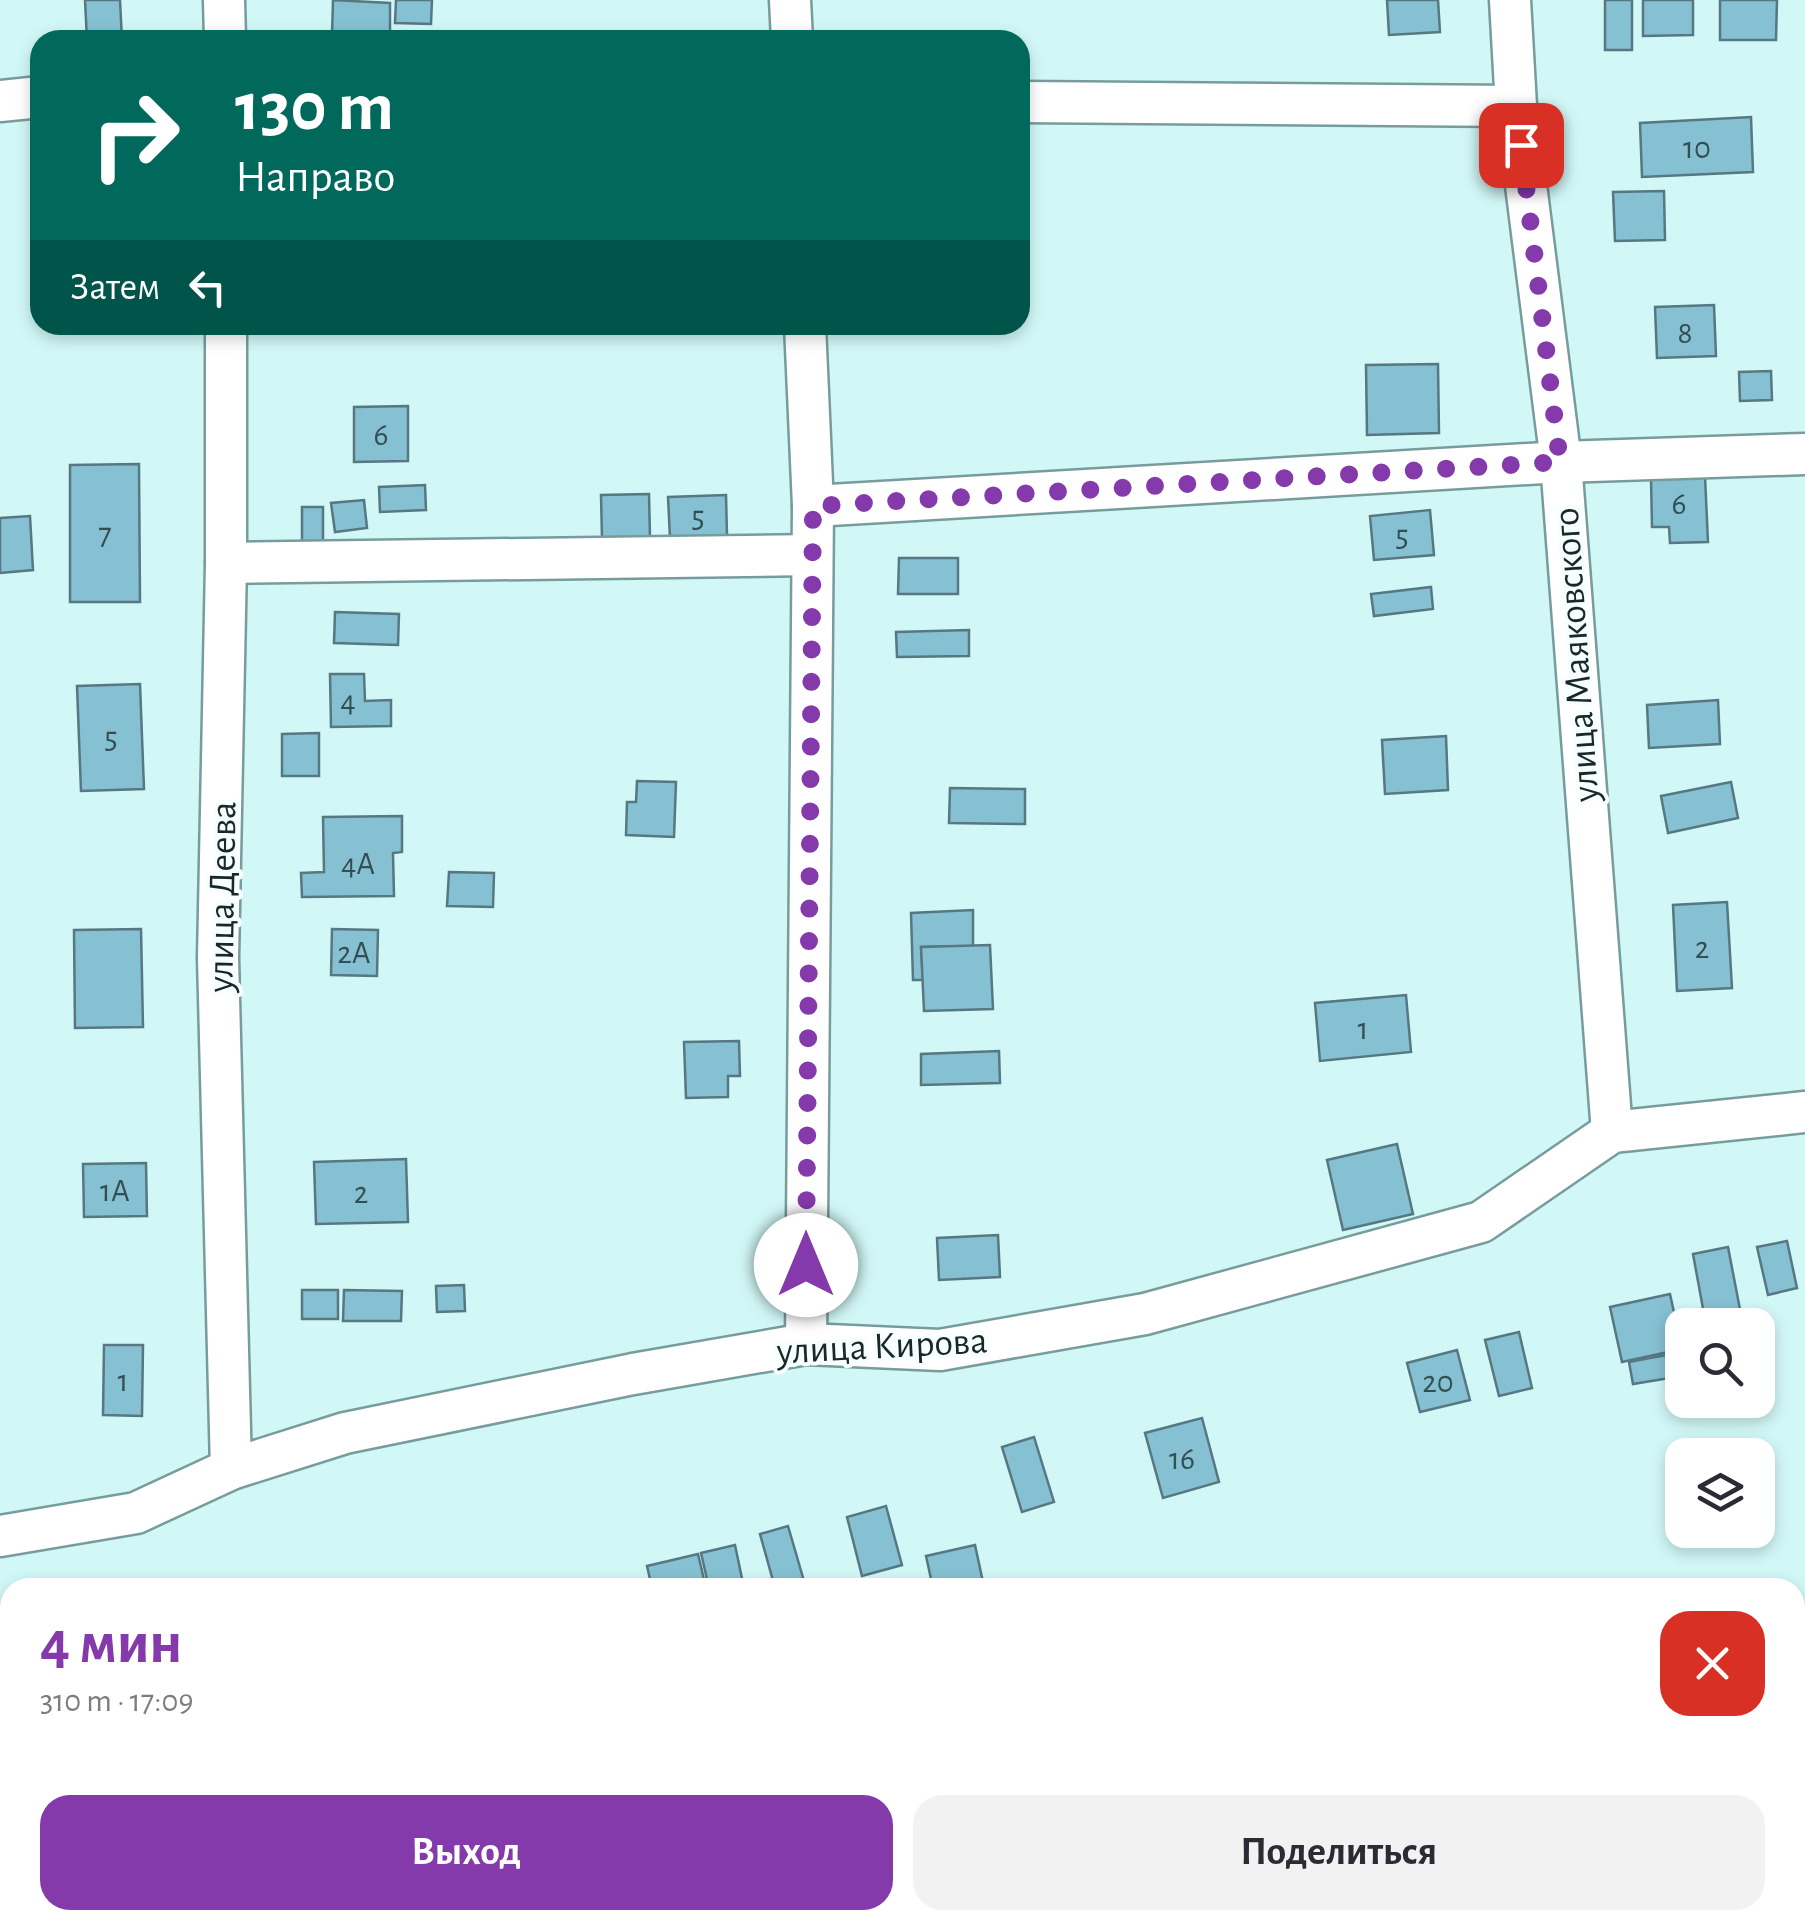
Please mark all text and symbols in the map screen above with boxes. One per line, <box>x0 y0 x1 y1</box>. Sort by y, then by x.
icon: right <box>70 70 200 200</box>
text: 130 m <box>235 73 394 143</box>
pin <box>1479 103 1564 188</box>
icon: arrive <box>1494 118 1549 173</box>
house number: 10 <box>1683 132 1711 164</box>
text: Направо <box>235 155 395 200</box>
icon: left <box>180 260 235 315</box>
text: Затем <box>70 269 160 307</box>
house number: 8 <box>1677 317 1693 349</box>
house number: 6 <box>373 419 389 451</box>
house number: 6 <box>1671 488 1687 520</box>
house number: 5 <box>691 501 705 533</box>
street label: улица Маяковского <box>1548 506 1606 804</box>
house number: 7 <box>98 518 112 550</box>
house number: 5 <box>1395 520 1409 552</box>
house number: 4 <box>340 685 356 717</box>
house number: 5 <box>104 722 118 754</box>
street label: улица Деева <box>202 801 244 994</box>
house number: 4А <box>341 848 375 880</box>
house number: 2 <box>1695 932 1709 964</box>
house number: 2А <box>337 937 371 969</box>
house number: 1 <box>1357 1013 1369 1045</box>
house number: 1А <box>100 1175 130 1207</box>
house number: 2 <box>354 1177 368 1209</box>
position arrow <box>754 1213 858 1317</box>
map controls <box>1665 1308 1775 1548</box>
button: search <box>1665 1308 1775 1418</box>
street label: улица Кирова <box>775 1323 988 1372</box>
house number: 1 <box>117 1365 129 1397</box>
house number: 20 <box>1422 1366 1454 1398</box>
button: layers <box>1665 1438 1775 1548</box>
house number: 16 <box>1169 1443 1195 1475</box>
button: close <box>1660 1611 1765 1716</box>
text: 4 мин <box>40 1614 182 1674</box>
text: 310 m · 17:09 <box>40 1685 193 1717</box>
button: Выход <box>40 1795 893 1910</box>
button: Поделиться <box>913 1795 1765 1910</box>

